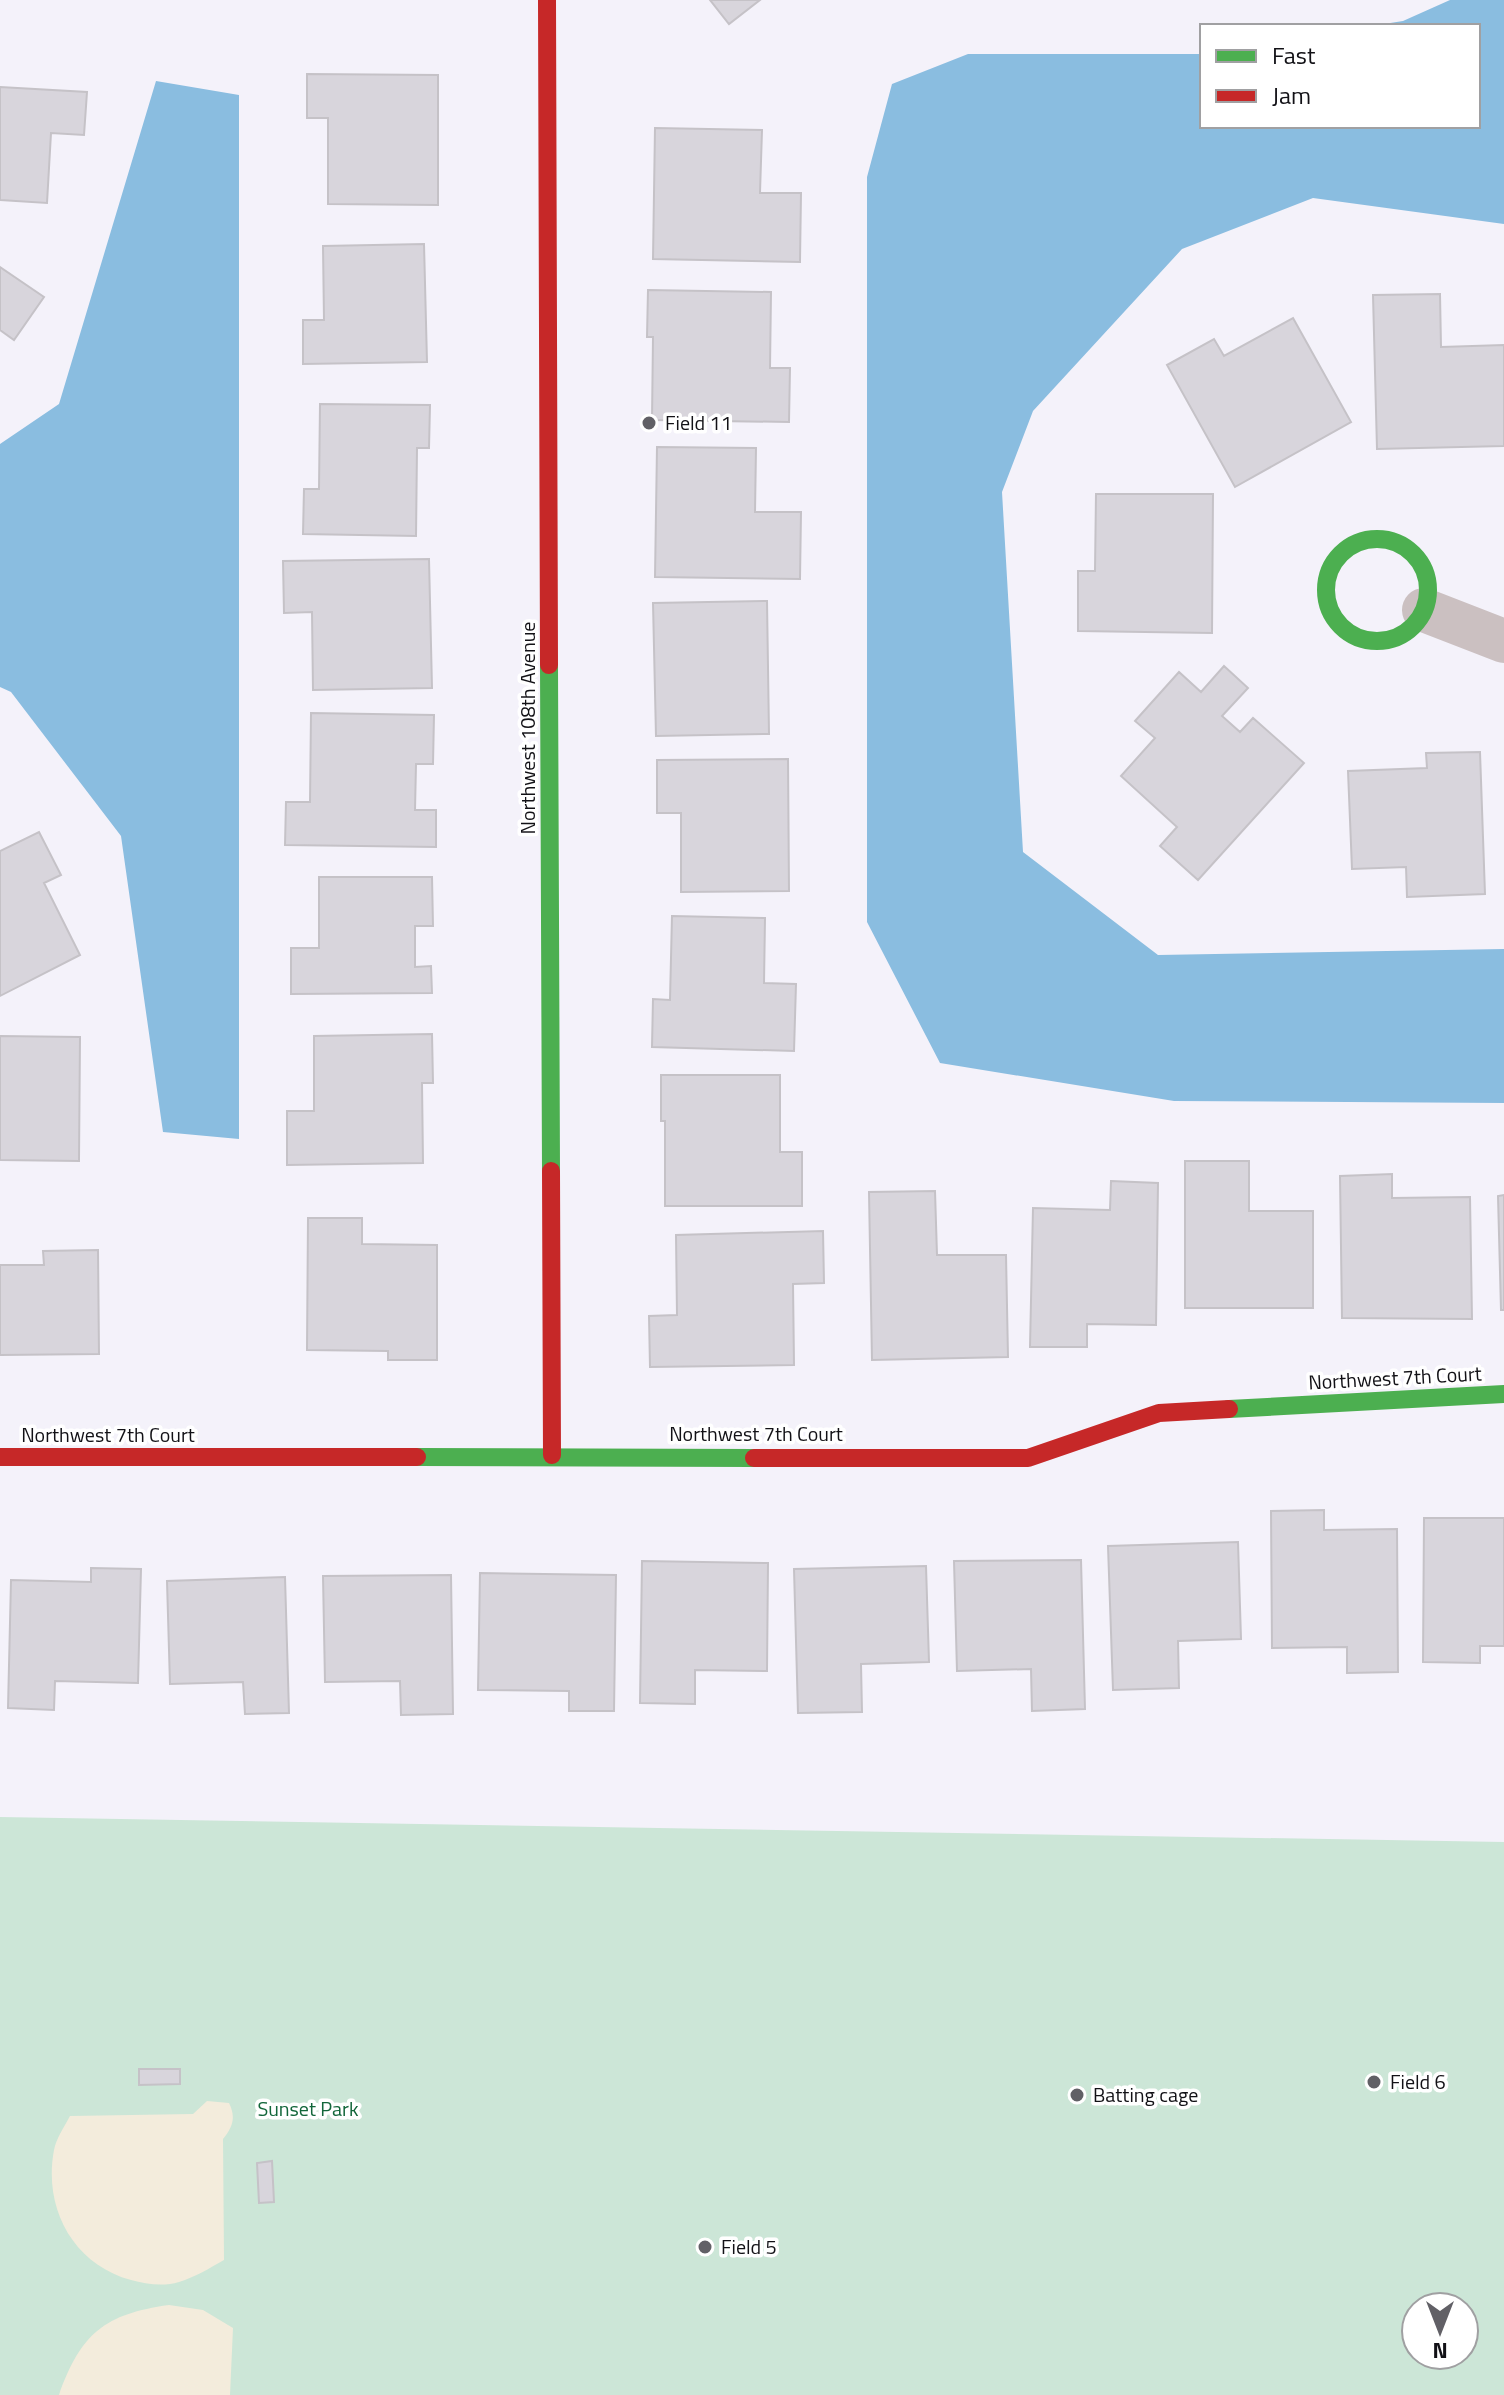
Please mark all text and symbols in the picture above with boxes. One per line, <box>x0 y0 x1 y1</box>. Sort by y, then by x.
legend <box>1200 24 1480 128</box>
text: Fast <box>1272 37 1316 73</box>
text: Jam <box>1272 77 1311 113</box>
place label: Field 11 <box>665 407 732 438</box>
marker: Field 11 <box>640 414 658 432</box>
street label: Northwest 108th Avenue <box>512 622 543 834</box>
street label: Northwest 7th Court <box>1307 1357 1483 1398</box>
street label: Northwest 7th Court <box>669 1418 843 1449</box>
street label: Northwest 7th Court <box>21 1419 195 1450</box>
place label: Field 6 <box>1390 2066 1446 2097</box>
marker: Field 6 <box>1365 2073 1383 2091</box>
place label: Batting cage <box>1093 2079 1198 2110</box>
marker: Batting cage <box>1068 2086 1086 2104</box>
park label: Sunset Park <box>257 2093 359 2124</box>
place label: Field 5 <box>721 2231 777 2262</box>
marker: Field 5 <box>696 2238 714 2256</box>
north arrow <box>1400 2291 1480 2371</box>
text: N <box>1432 2334 1448 2368</box>

